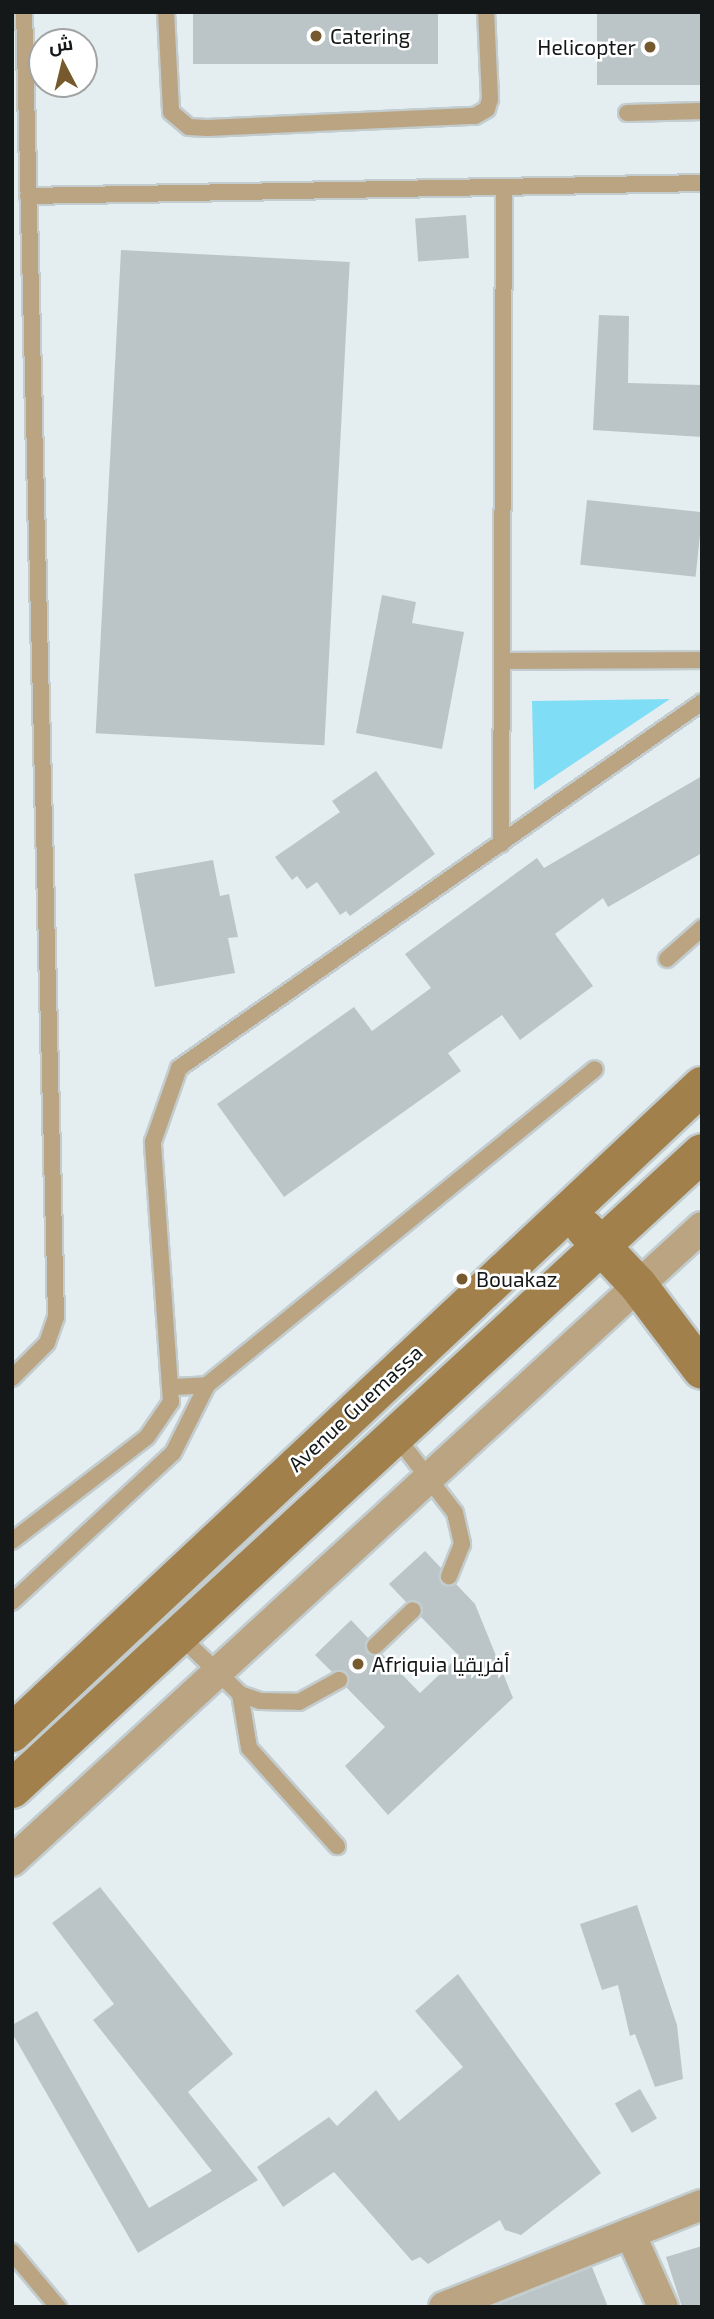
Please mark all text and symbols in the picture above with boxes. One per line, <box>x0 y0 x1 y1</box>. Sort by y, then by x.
place label: Catering <box>330 23 410 49</box>
north arrow <box>28 28 98 98</box>
marker: Catering <box>308 28 324 44</box>
text: ش <box>47 31 74 57</box>
place label: Helicopter <box>537 34 636 60</box>
marker: Helicopter <box>642 39 658 55</box>
place label: Bouakaz <box>476 1266 557 1292</box>
marker: Bouakaz <box>454 1271 470 1287</box>
street label: Avenue Guemassa <box>283 1339 427 1477</box>
place label: Afriquia أفريقيا <box>372 1651 510 1677</box>
marker: Afriquia أفريقيا <box>350 1656 366 1672</box>

